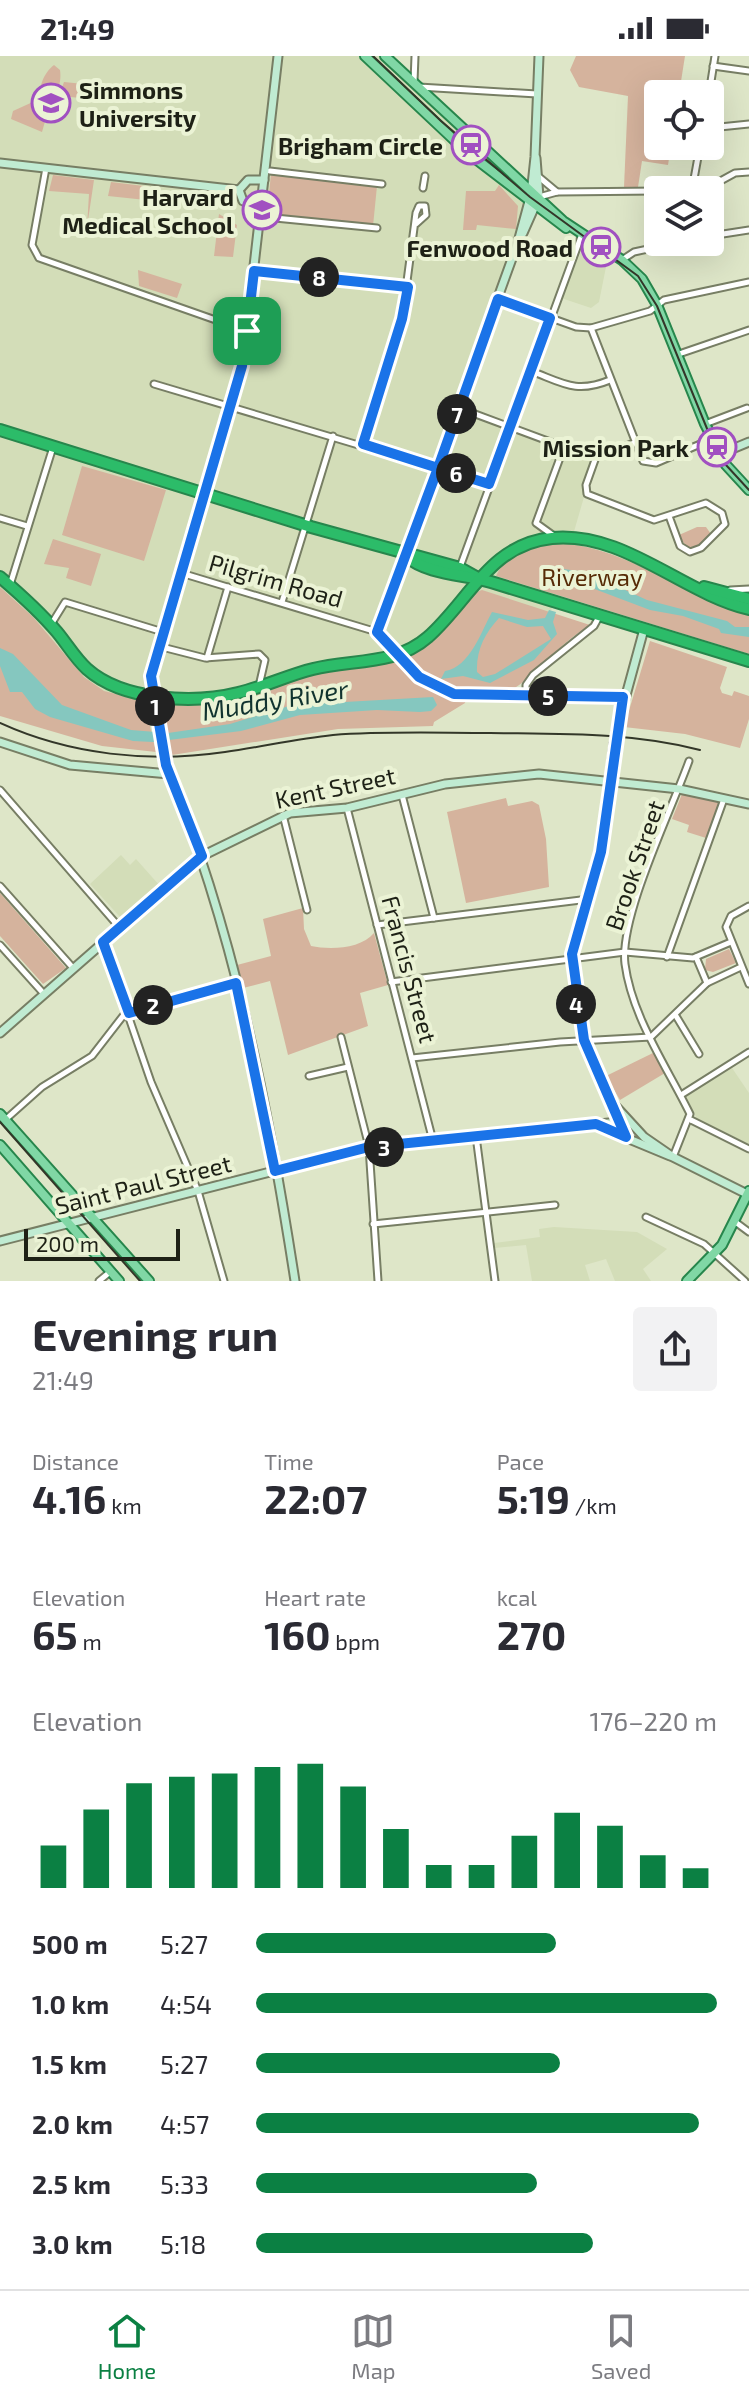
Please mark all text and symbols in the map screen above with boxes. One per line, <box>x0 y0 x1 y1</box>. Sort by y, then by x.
text: 21:49 <box>40 10 115 46</box>
place label: Simmons University <box>79 75 197 132</box>
map controls <box>644 80 724 256</box>
button: locate <box>644 80 724 160</box>
school or university icon: Simmons University <box>30 82 72 124</box>
station icon: Brigham Circle <box>450 124 492 166</box>
place label: Brigham Circle <box>278 131 443 160</box>
button: layers <box>644 176 724 256</box>
place label: Harvard Medical School <box>62 182 234 239</box>
school or university icon: Harvard Medical School <box>241 189 283 231</box>
station icon: Fenwood Road <box>580 226 622 268</box>
place label: Fenwood Road <box>406 233 573 262</box>
pin: 8 <box>299 257 339 297</box>
text: 8 <box>312 264 326 290</box>
pin <box>213 297 281 365</box>
icon: arrive <box>225 309 269 353</box>
pin: 7 <box>437 394 477 434</box>
text: 7 <box>451 401 463 427</box>
station icon: Mission Park <box>696 426 738 468</box>
place label: Mission Park <box>542 433 690 462</box>
pin: 6 <box>436 453 476 493</box>
text: 6 <box>450 460 462 486</box>
street label: Pilgrim Road <box>206 547 346 613</box>
park label: Riverway <box>541 562 643 591</box>
water label: Muddy River <box>200 672 351 727</box>
pin: 5 <box>528 676 568 716</box>
text: 5 <box>542 683 554 709</box>
pin: 1 <box>135 686 175 726</box>
text: 1 <box>150 693 160 719</box>
street label: Kent Street <box>272 760 398 814</box>
street label: Brook Street <box>598 796 670 934</box>
street label: Francis Street <box>376 892 444 1046</box>
pin: 4 <box>556 984 596 1024</box>
pin: 2 <box>133 985 173 1025</box>
text: 4 <box>569 991 583 1017</box>
text: 2 <box>147 992 159 1018</box>
pin: 3 <box>364 1127 404 1167</box>
text: 3 <box>378 1134 390 1160</box>
street label: Saint Paul Street <box>52 1148 234 1220</box>
scale bar <box>24 1225 180 1261</box>
text: 200 m <box>36 1230 99 1256</box>
text: Evening run <box>32 1307 278 1360</box>
button: share <box>633 1307 717 1391</box>
text: 21:49 <box>32 1364 94 1395</box>
text: Distance <box>32 1448 119 1474</box>
text: Time <box>264 1448 314 1474</box>
text: Pace <box>497 1448 544 1474</box>
text: 4.16 <box>32 1474 106 1522</box>
text: 22:07 <box>264 1474 367 1522</box>
text: 5:19 <box>497 1474 570 1522</box>
text: km <box>106 1492 142 1518</box>
text: /km <box>570 1492 617 1518</box>
text: Elevation <box>32 1584 125 1610</box>
text: Heart rate <box>264 1584 366 1610</box>
text: kcal <box>497 1584 537 1610</box>
text: 65 <box>32 1610 78 1658</box>
text: 160 <box>264 1610 330 1658</box>
text: 270 <box>497 1610 566 1658</box>
text: m <box>78 1628 102 1654</box>
text: bpm <box>330 1628 380 1654</box>
text: Elevation <box>32 1705 142 1736</box>
text: 176–220 m <box>590 1705 717 1736</box>
text: 500 m <box>32 1928 108 1959</box>
text: 5:27 <box>160 1928 208 1959</box>
text: 1.0 km <box>32 1988 109 2019</box>
text: 4:54 <box>160 1988 212 2019</box>
text: 1.5 km <box>32 2048 107 2079</box>
text: 5:27 <box>160 2048 208 2079</box>
text: 2.0 km <box>32 2108 113 2139</box>
text: 4:57 <box>160 2108 209 2139</box>
text: 2.5 km <box>32 2168 111 2199</box>
text: 5:33 <box>160 2168 209 2199</box>
text: 3.0 km <box>32 2228 113 2259</box>
text: 5:18 <box>160 2228 206 2259</box>
tab: Home <box>98 2309 156 2383</box>
tab: Map <box>351 2309 396 2383</box>
tab: Saved <box>591 2309 651 2383</box>

